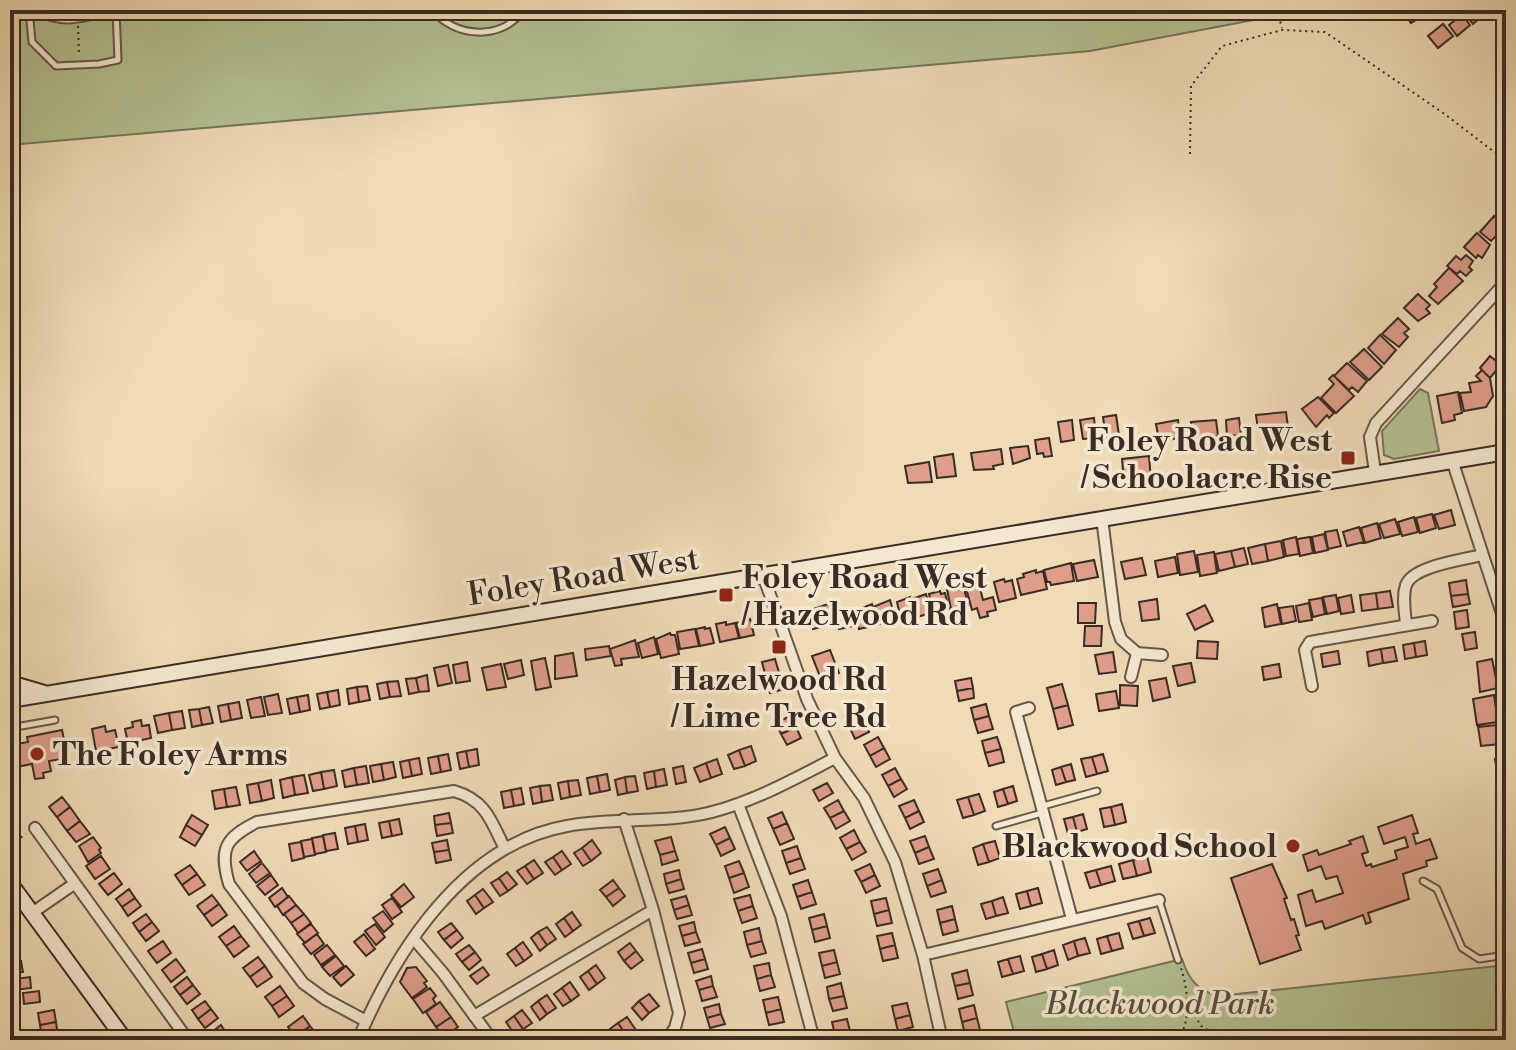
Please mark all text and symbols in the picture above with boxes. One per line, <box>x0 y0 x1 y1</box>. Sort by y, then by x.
place label: Foley Road West / Schoolacre Rise <box>1080 421 1333 498</box>
marker: Foley Road West / Schoolacre Rise <box>1339 449 1357 467</box>
street label: Foley Road West <box>465 539 702 615</box>
place label: Foley Road West / Hazelwood Rd <box>741 558 988 635</box>
marker: Foley Road West / Hazelwood Rd <box>717 586 735 604</box>
marker: Hazelwood Rd / Lime Tree Rd <box>770 638 788 656</box>
place label: Hazelwood Rd / Lime Tree Rd <box>670 660 887 737</box>
place label: The Foley Arms <box>53 735 288 775</box>
marker: The Foley Arms <box>28 745 46 763</box>
place label: Blackwood School <box>1002 827 1277 867</box>
marker: Blackwood School <box>1284 837 1302 855</box>
park label: Blackwood Park <box>1044 984 1275 1024</box>

